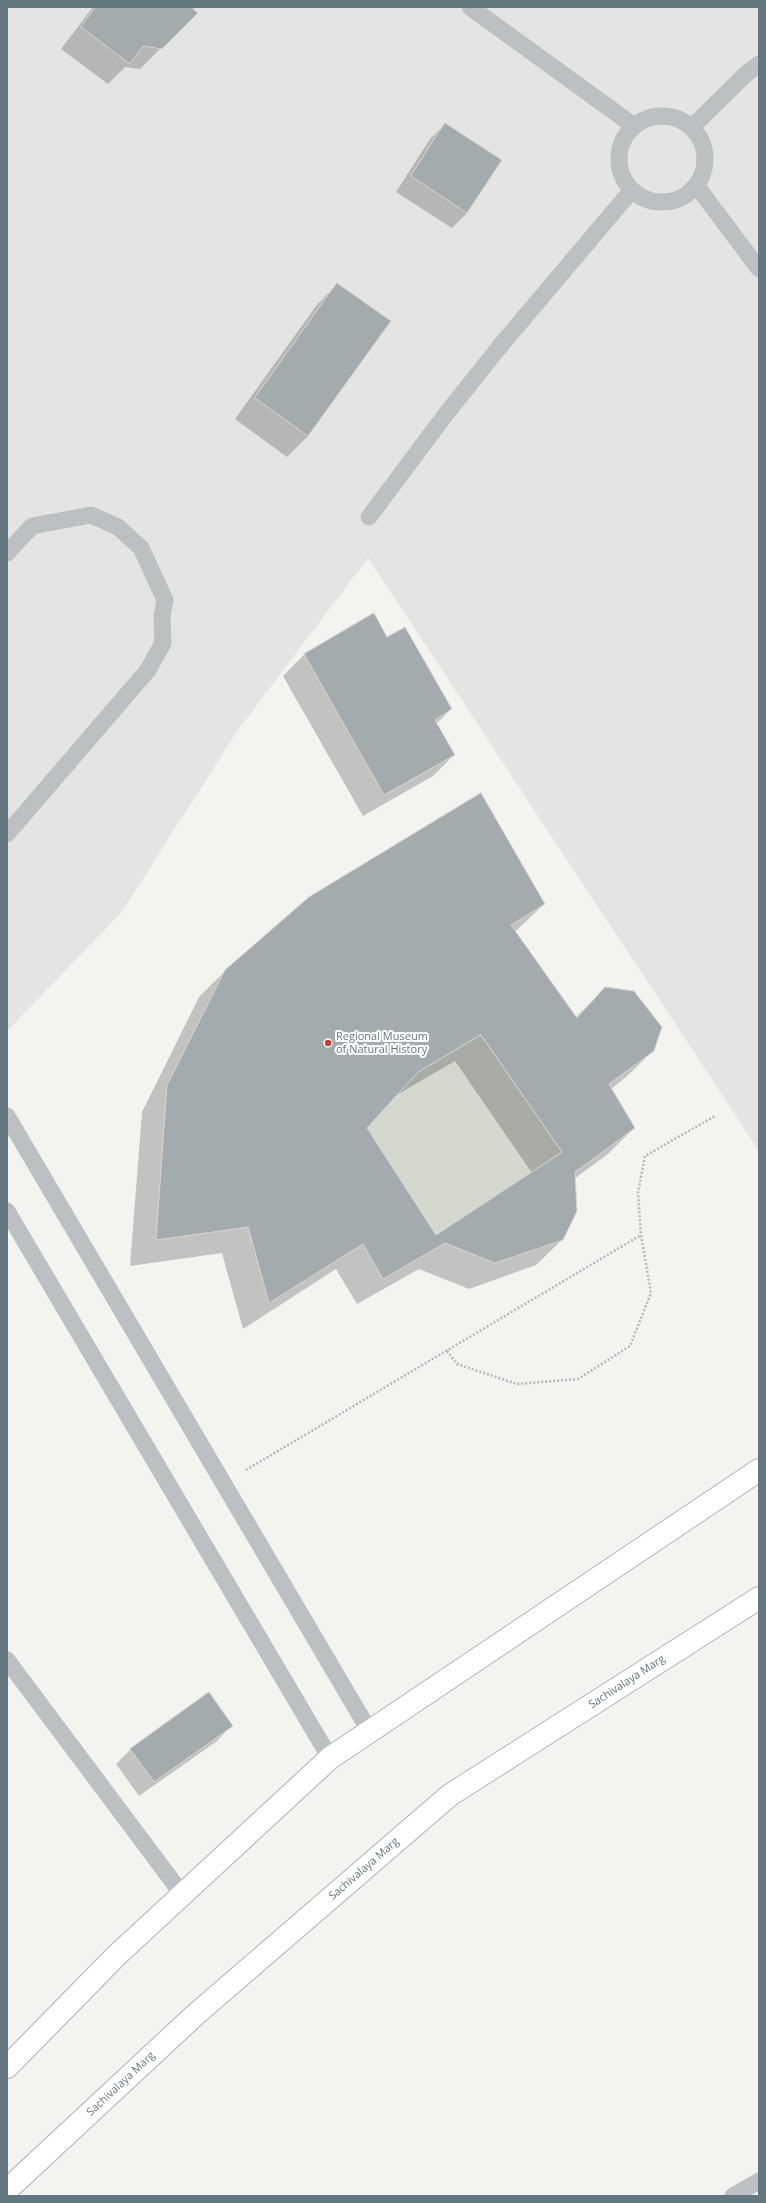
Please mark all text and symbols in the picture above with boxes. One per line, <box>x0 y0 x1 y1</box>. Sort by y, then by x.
place label: Regional Museum of Natural History <box>336 1030 428 1056</box>
marker: Regional Museum of Natural History <box>323 1038 333 1048</box>
street label: Sachivalaya Marg <box>586 1652 668 1712</box>
street label: Sachivalaya Marg <box>326 1835 402 1903</box>
street label: Sachivalaya Marg <box>84 2049 158 2119</box>

